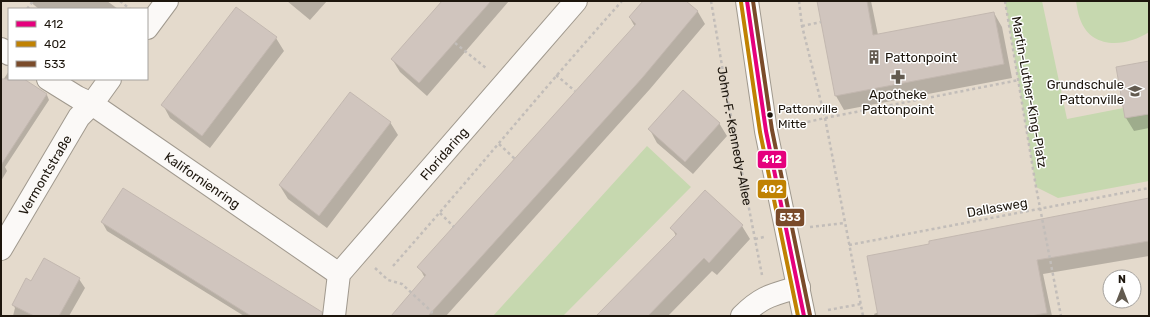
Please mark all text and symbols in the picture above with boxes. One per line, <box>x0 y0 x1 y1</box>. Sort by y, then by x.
legend <box>8 8 148 80</box>
street label: Martin-Luther-King-Platz <box>1008 15 1050 170</box>
text: 412 <box>44 17 63 31</box>
text: 402 <box>44 37 66 51</box>
building icon: Pattonpoint <box>866 49 882 65</box>
place label: Pattonpoint <box>885 50 957 65</box>
text: 533 <box>44 57 66 71</box>
street label: John-F.-Kennedy-Allee <box>714 65 755 207</box>
pharmacy icon: Apotheke Pattonpoint <box>890 69 906 85</box>
place label: Grundschule Pattonville <box>1047 77 1124 107</box>
school or university icon: Grundschule Pattonville <box>1127 83 1143 99</box>
place label: Apotheke Pattonpoint <box>862 87 934 117</box>
place label: Pattonville Mitte <box>778 102 838 131</box>
marker: Pattonville Mitte <box>765 110 775 120</box>
street label: Floridaring <box>417 124 472 183</box>
street label: Vermontstraße <box>16 132 75 218</box>
street label: Kalifornienring <box>162 149 243 213</box>
line badge: 412 <box>757 150 787 169</box>
text: 412 <box>762 153 782 166</box>
line badge: 402 <box>757 179 787 199</box>
text: 402 <box>761 183 783 196</box>
street label: Dallasweg <box>966 195 1029 221</box>
line badge: 533 <box>775 208 805 227</box>
text: 533 <box>779 211 801 224</box>
north arrow <box>1102 269 1142 309</box>
text: N <box>1118 273 1126 286</box>

